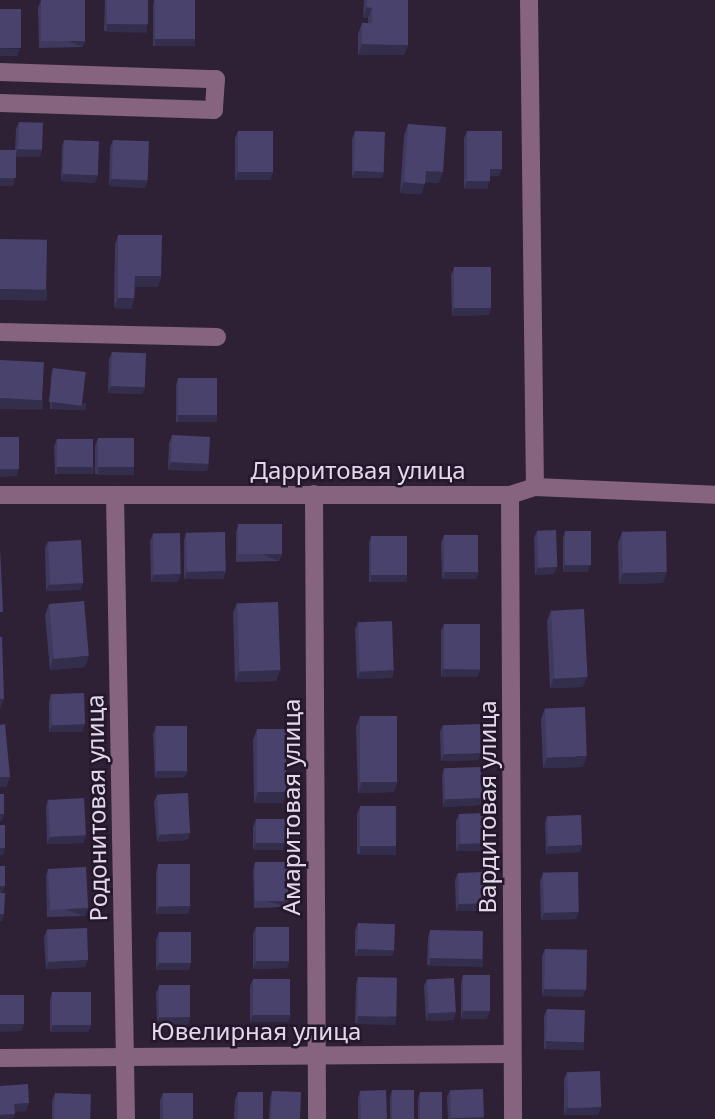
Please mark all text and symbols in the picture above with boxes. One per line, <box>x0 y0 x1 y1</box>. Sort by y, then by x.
street label: Дарритовая улица <box>250 456 466 484</box>
street label: Родонитовая улица <box>80 694 112 922</box>
street label: Амаритовая улица <box>277 699 305 915</box>
street label: Вардитовая улица <box>473 701 501 913</box>
street label: Ювелирная улица <box>151 1017 361 1045</box>

